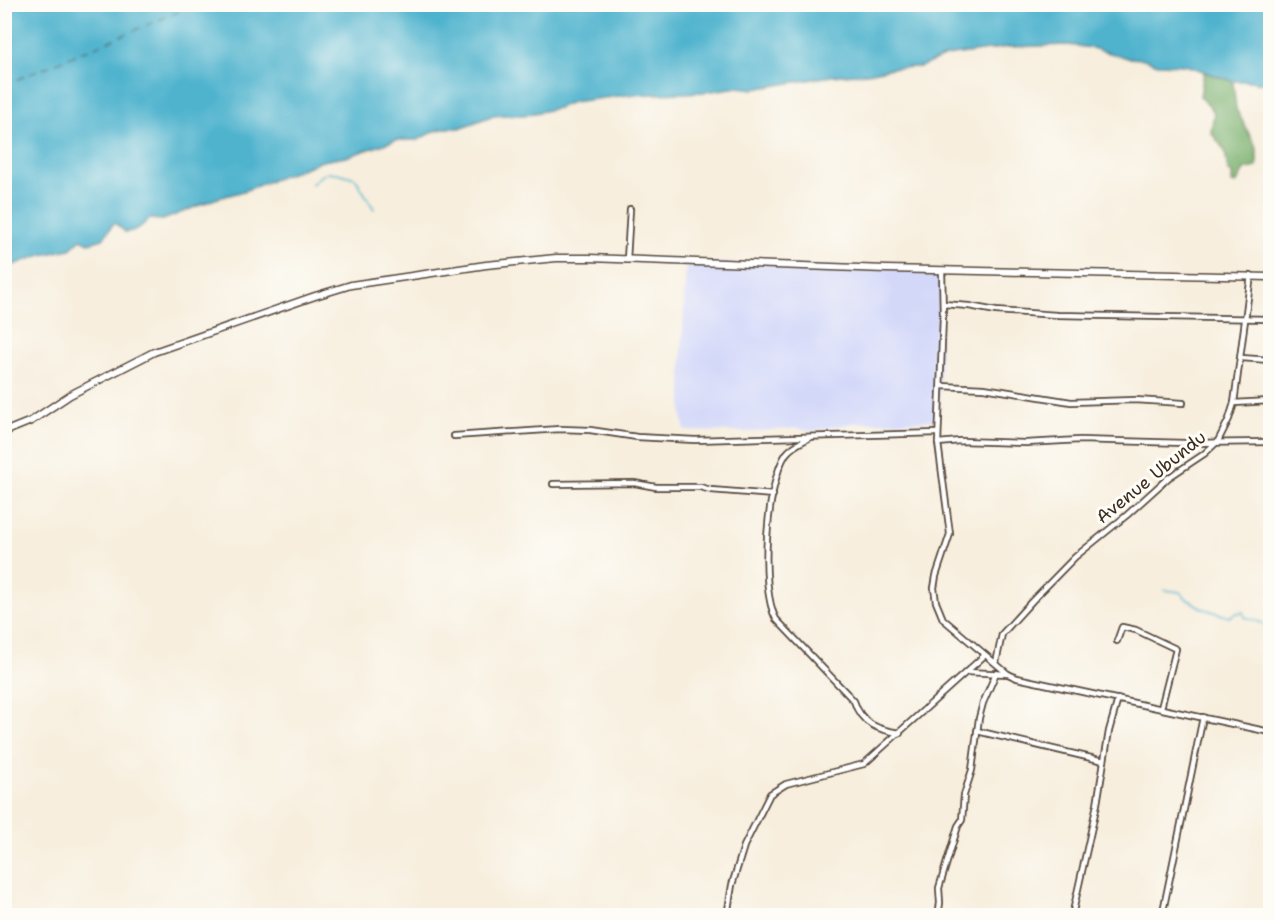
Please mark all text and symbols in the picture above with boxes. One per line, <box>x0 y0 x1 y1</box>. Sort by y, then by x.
street label: Avenue Ubundu <box>1091 425 1211 529</box>

